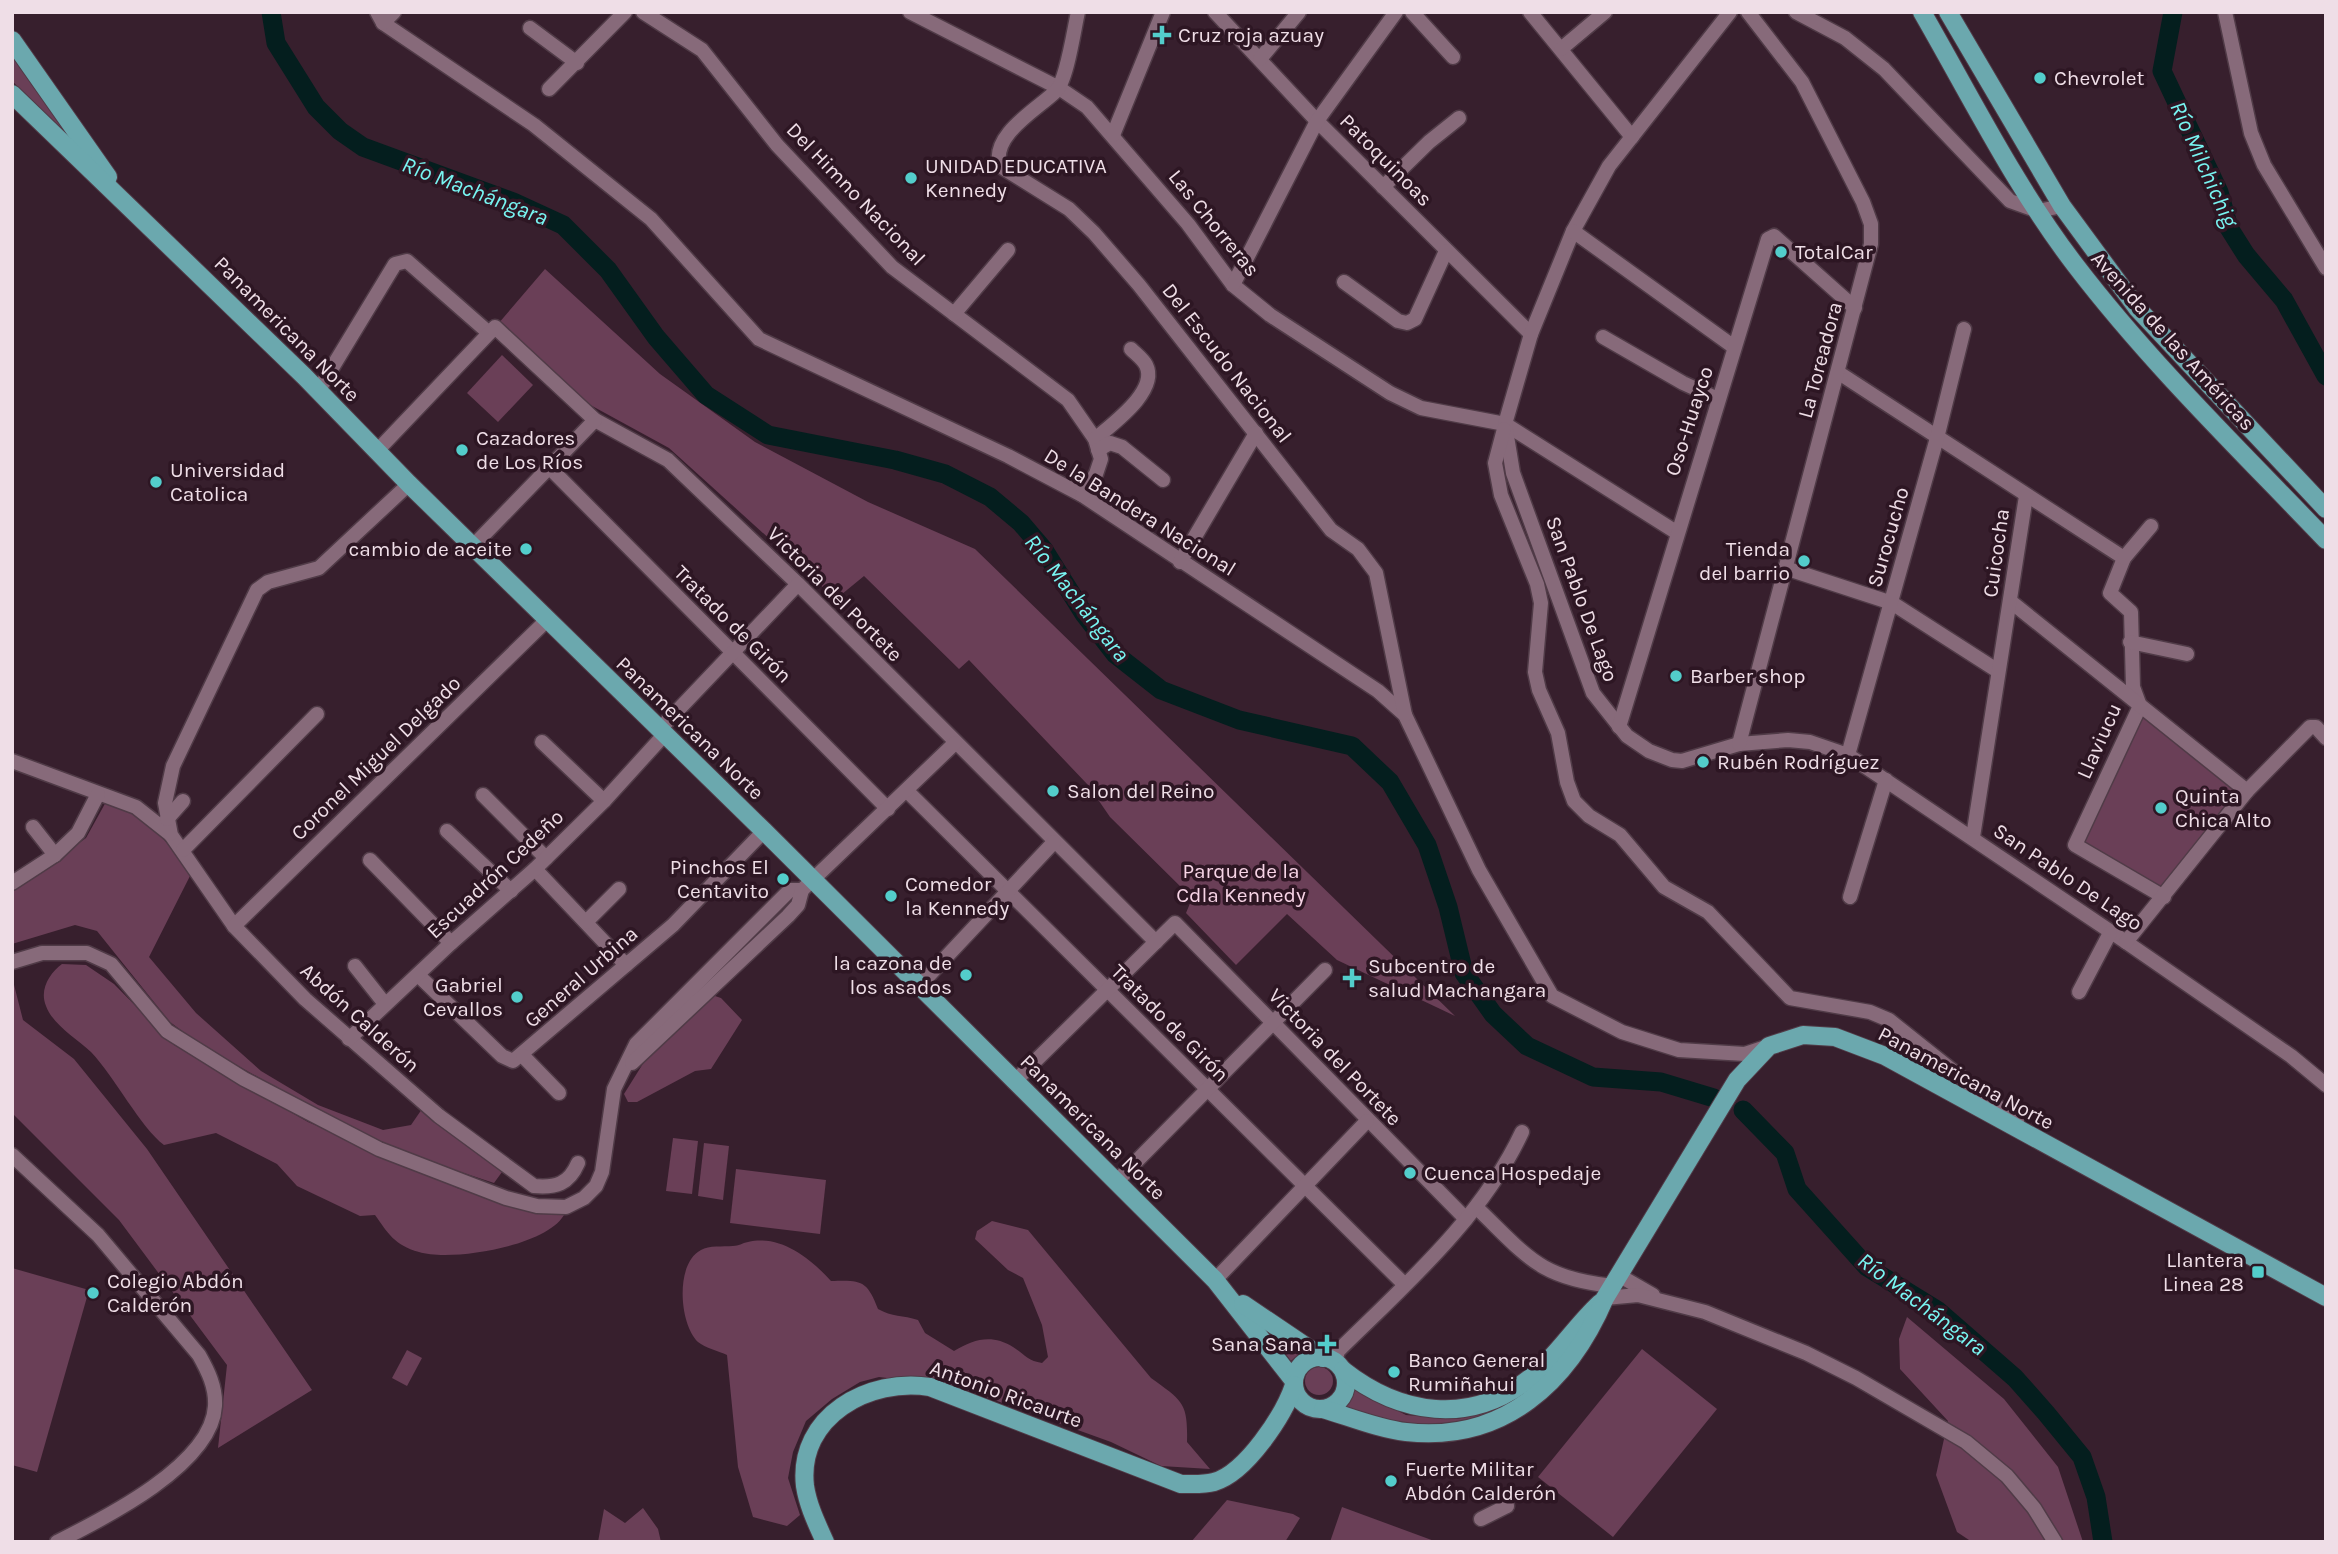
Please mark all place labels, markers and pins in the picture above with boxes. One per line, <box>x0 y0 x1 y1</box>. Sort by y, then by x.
place label: Cruz roja azuay <box>1178 23 1324 47</box>
marker: Cruz roja azuay <box>1152 25 1172 45</box>
place label: Chevrolet <box>2054 66 2145 90</box>
marker: Chevrolet <box>2032 70 2048 86</box>
place label: UNIDAD EDUCATIVA Kennedy <box>925 154 1107 202</box>
marker: UNIDAD EDUCATIVA Kennedy <box>903 170 919 186</box>
place label: TotalCar <box>1795 240 1873 264</box>
marker: TotalCar <box>1773 244 1789 260</box>
place label: Cazadores de Los Ríos <box>476 426 583 474</box>
marker: Cazadores de Los Ríos <box>454 442 470 458</box>
place label: Universidad Catolica <box>170 458 285 506</box>
marker: Universidad Catolica <box>148 474 164 490</box>
place label: cambio de aceite <box>348 537 512 561</box>
place label: Tienda del barrio <box>1699 537 1790 585</box>
marker: cambio de aceite <box>518 541 534 557</box>
marker: Tienda del barrio <box>1796 553 1812 569</box>
place label: Barber shop <box>1690 664 1805 688</box>
marker: Barber shop <box>1668 668 1684 684</box>
place label: Rubén Rodríguez <box>1717 750 1879 774</box>
marker: Rubén Rodríguez <box>1695 754 1711 770</box>
place label: Salon del Reino <box>1067 779 1214 803</box>
marker: Salon del Reino <box>1045 783 1061 799</box>
place label: Quinta Chica Alto <box>2175 784 2272 832</box>
marker: Quinta Chica Alto <box>2153 800 2169 816</box>
place label: Pinchos El Centavito <box>670 855 769 903</box>
marker: Pinchos El Centavito <box>775 871 791 887</box>
place label: Comedor la Kennedy <box>905 872 1010 920</box>
marker: Comedor la Kennedy <box>883 888 899 904</box>
place label: la cazona de los asados <box>833 951 952 999</box>
place label: Subcentro de salud Machangara <box>1368 954 1546 1002</box>
marker: la cazona de los asados <box>958 967 974 983</box>
marker: Subcentro de salud Machangara <box>1342 968 1362 988</box>
place label: Gabriel Cevallos <box>423 973 503 1021</box>
marker: Gabriel Cevallos <box>509 989 525 1005</box>
place label: Cuenca Hospedaje <box>1424 1161 1601 1185</box>
marker: Cuenca Hospedaje <box>1402 1165 1418 1181</box>
place label: Llantera Linea 28 <box>2163 1248 2244 1296</box>
marker: Llantera Linea 28 <box>2250 1264 2266 1280</box>
place label: Colegio Abdón Calderón <box>107 1269 244 1317</box>
marker: Colegio Abdón Calderón <box>85 1285 101 1301</box>
place label: Sana Sana <box>1211 1332 1313 1356</box>
marker: Sana Sana <box>1319 1336 1335 1352</box>
place label: Banco General Rumiñahui <box>1408 1348 1545 1396</box>
marker: Banco General Rumiñahui <box>1386 1364 1402 1380</box>
place label: Fuerte Militar Abdón Calderón <box>1405 1457 1556 1505</box>
marker: Fuerte Militar Abdón Calderón <box>1383 1473 1399 1489</box>

